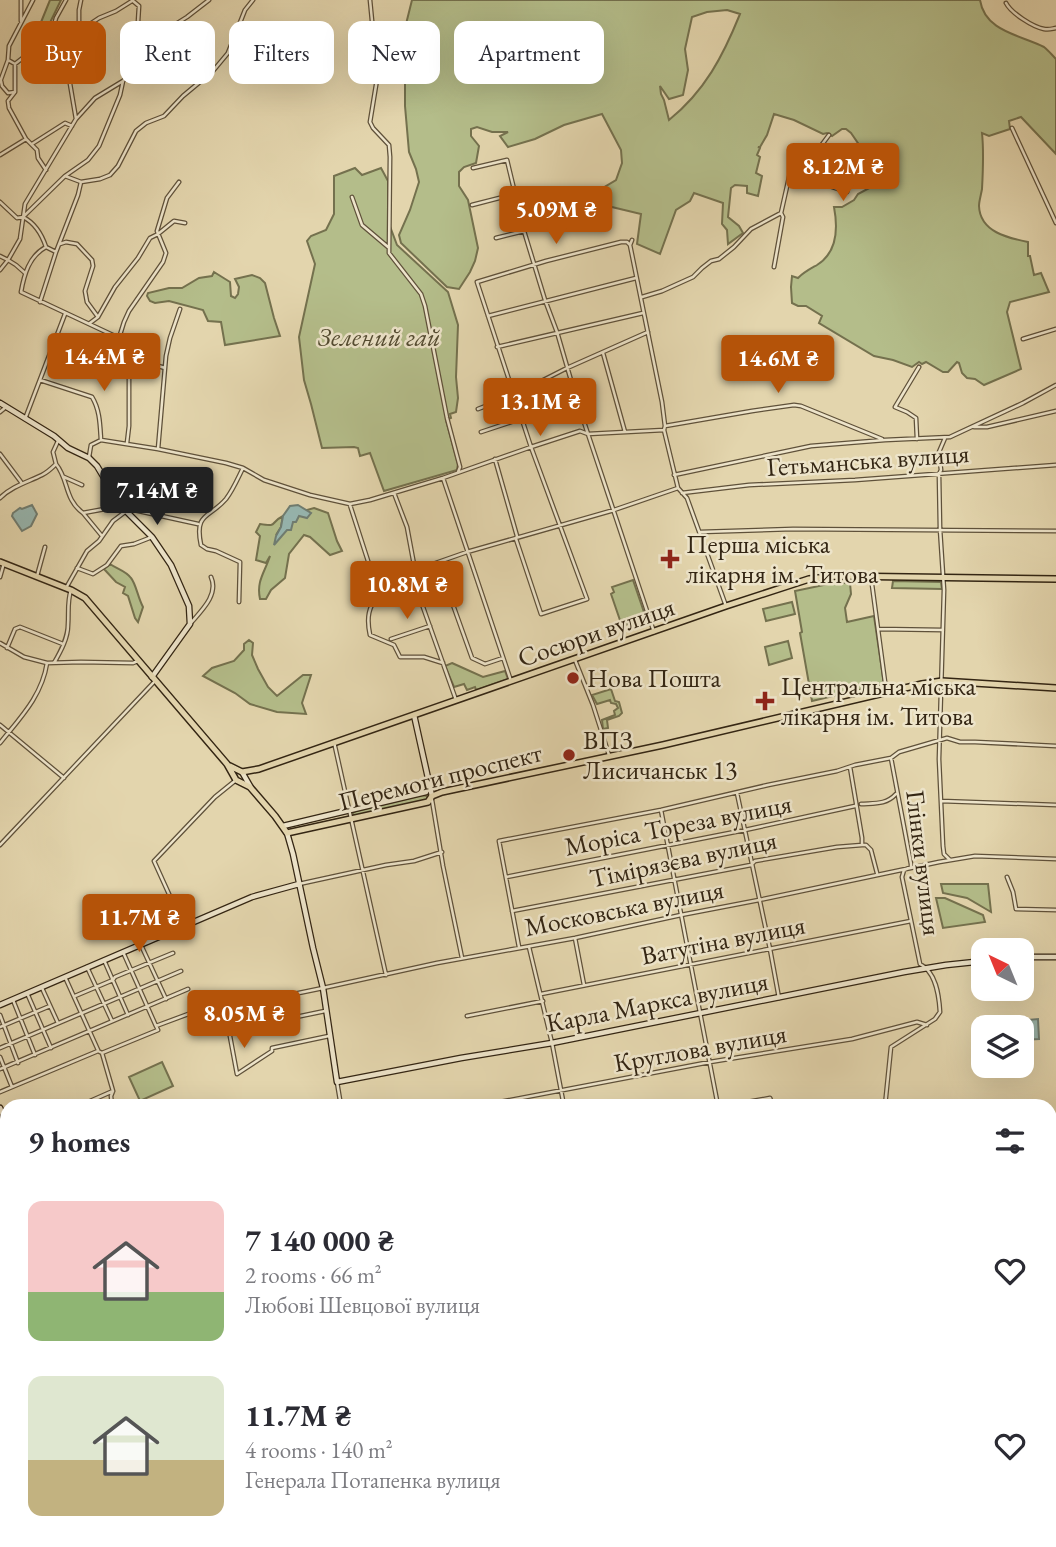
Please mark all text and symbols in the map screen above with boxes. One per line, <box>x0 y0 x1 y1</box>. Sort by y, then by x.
chip: Buy <box>21 21 106 84</box>
chip: Rent <box>120 21 215 84</box>
chip: Filters <box>229 21 334 84</box>
chip: New <box>348 21 440 84</box>
chip: Apartment <box>454 21 604 84</box>
pin: 8.12M ₴ <box>778 144 908 203</box>
text: 8.12M ₴ <box>802 151 884 181</box>
pin: 5.09M ₴ <box>491 187 621 246</box>
text: 5.09M ₴ <box>515 194 597 224</box>
park label: Зелений гай <box>318 320 440 354</box>
pin: 14.4M ₴ <box>39 334 169 393</box>
pin: 14.6M ₴ <box>713 336 843 395</box>
text: 14.4M ₴ <box>63 341 145 371</box>
text: 14.6M ₴ <box>737 343 819 373</box>
pin: 13.1M ₴ <box>475 378 605 438</box>
text: 13.1M ₴ <box>499 386 581 416</box>
street label: Гетьманська вулиця <box>766 436 970 484</box>
pin: 7.14M ₴ <box>92 468 222 527</box>
text: 7.14M ₴ <box>116 475 198 505</box>
place label: Перша міська лікарня ім. Титова <box>686 527 879 591</box>
marker: Перша міська лікарня ім. Титова <box>660 549 680 569</box>
pin: 10.8M ₴ <box>342 562 472 621</box>
text: 10.8M ₴ <box>366 569 448 599</box>
street label: Сосюри вулиця <box>513 589 679 675</box>
place label: Нова Пошта <box>587 661 722 695</box>
place label: Центральна міська лікарня ім. Титова <box>781 669 977 733</box>
marker: Нова Пошта <box>565 670 581 686</box>
marker: Центральна міська лікарня ім. Титова <box>755 691 775 711</box>
place label: ВПЗ Лисичанськ 13 <box>583 723 738 787</box>
street label: Перемоги проспект <box>335 735 546 819</box>
marker: ВПЗ Лисичанськ 13 <box>561 747 577 763</box>
street label: Моріса Тореза вулиця <box>562 786 794 864</box>
street label: Глінки вулиця <box>898 788 950 938</box>
street label: Тімірязєва вулиця <box>586 823 780 895</box>
street label: Московська вулиця <box>521 872 727 944</box>
pin: 11.7M ₴ <box>74 894 204 954</box>
text: 11.7M ₴ <box>98 902 180 932</box>
street label: Ватутіна вулиця <box>638 907 808 973</box>
north arrow <box>971 938 1034 1001</box>
map controls <box>971 938 1034 1078</box>
street label: Карла Маркса вулиця <box>543 964 771 1040</box>
pin: 8.05M ₴ <box>179 990 309 1050</box>
text: 8.05M ₴ <box>203 998 285 1028</box>
button: layers <box>971 1015 1034 1078</box>
street label: Круглова вулиця <box>611 1016 789 1080</box>
text: 9 homes <box>28 1122 130 1161</box>
icon: filters <box>991 1122 1029 1160</box>
text: 7 140 000 ₴ <box>245 1221 394 1260</box>
icon: home <box>84 1229 168 1313</box>
icon: heart <box>991 1252 1029 1290</box>
text: 2 rooms · 66 m² <box>245 1260 382 1290</box>
text: Любові Шевцової вулиця <box>245 1290 480 1320</box>
text: 11.7M ₴ <box>245 1396 351 1435</box>
icon: home <box>84 1404 168 1488</box>
icon: heart <box>991 1427 1029 1465</box>
text: 4 rooms · 140 m² <box>245 1435 393 1465</box>
text: Генерала Потапенка вулиця <box>245 1465 500 1495</box>

